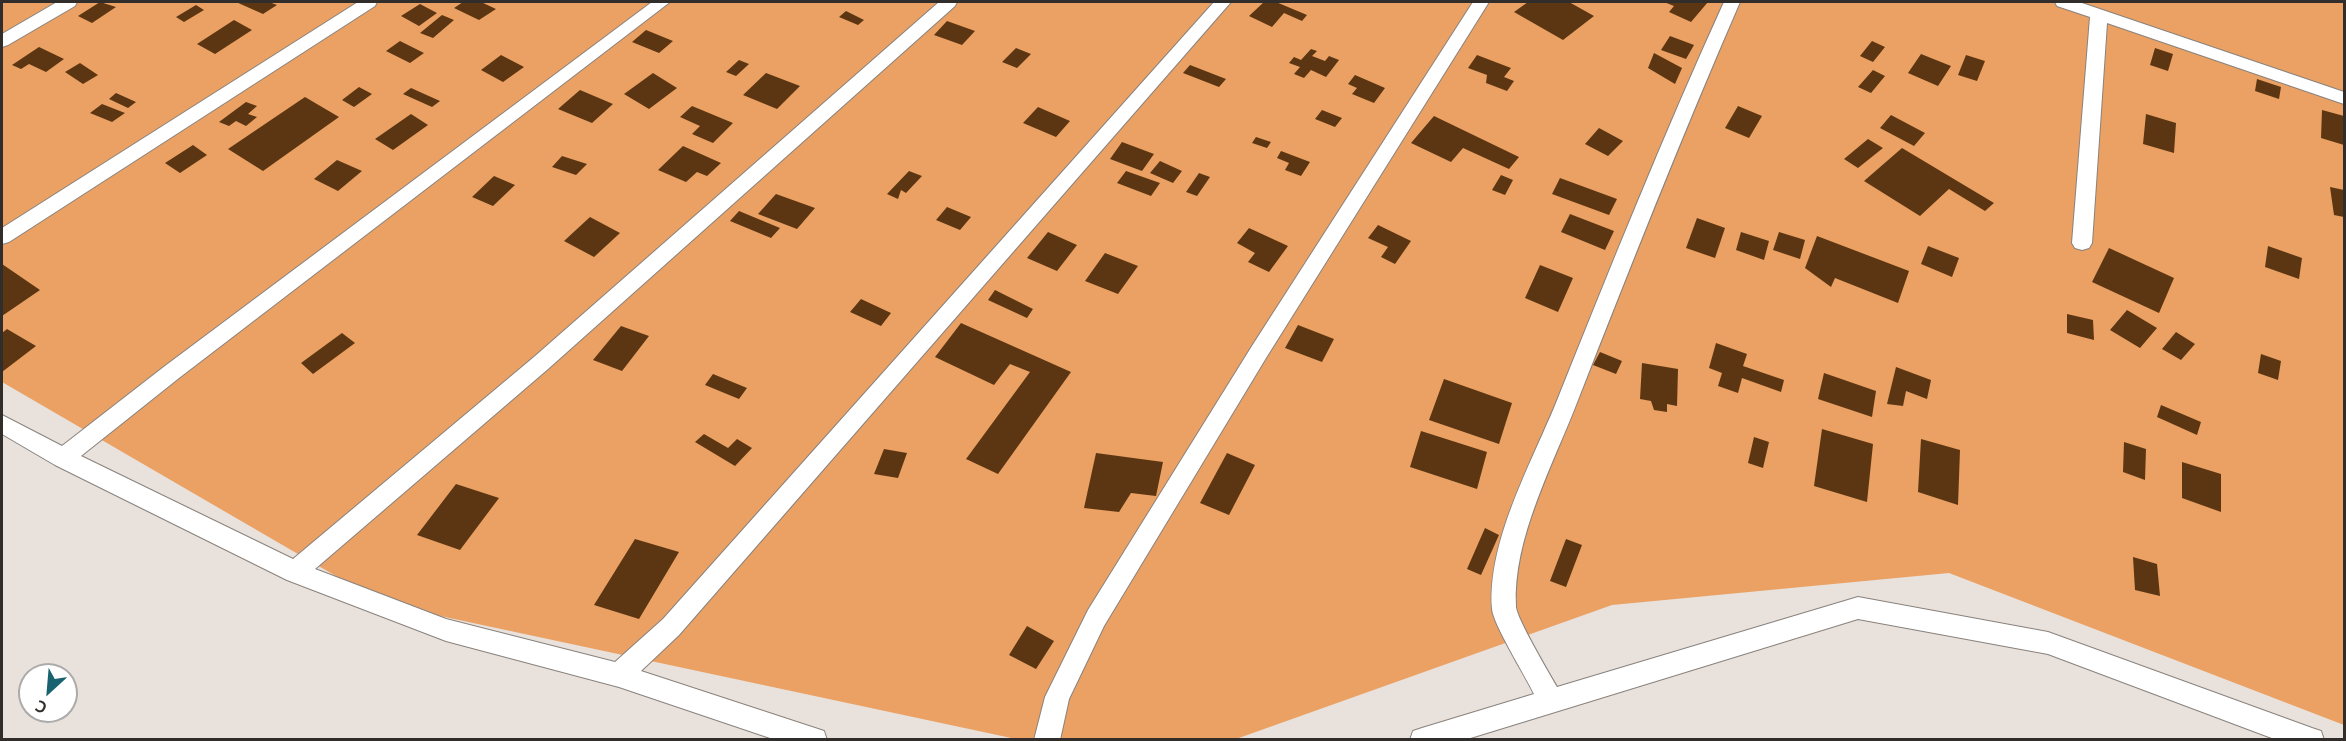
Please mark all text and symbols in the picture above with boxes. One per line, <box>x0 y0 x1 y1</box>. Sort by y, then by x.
north arrow <box>18 663 78 723</box>
text: С <box>32 697 50 718</box>

